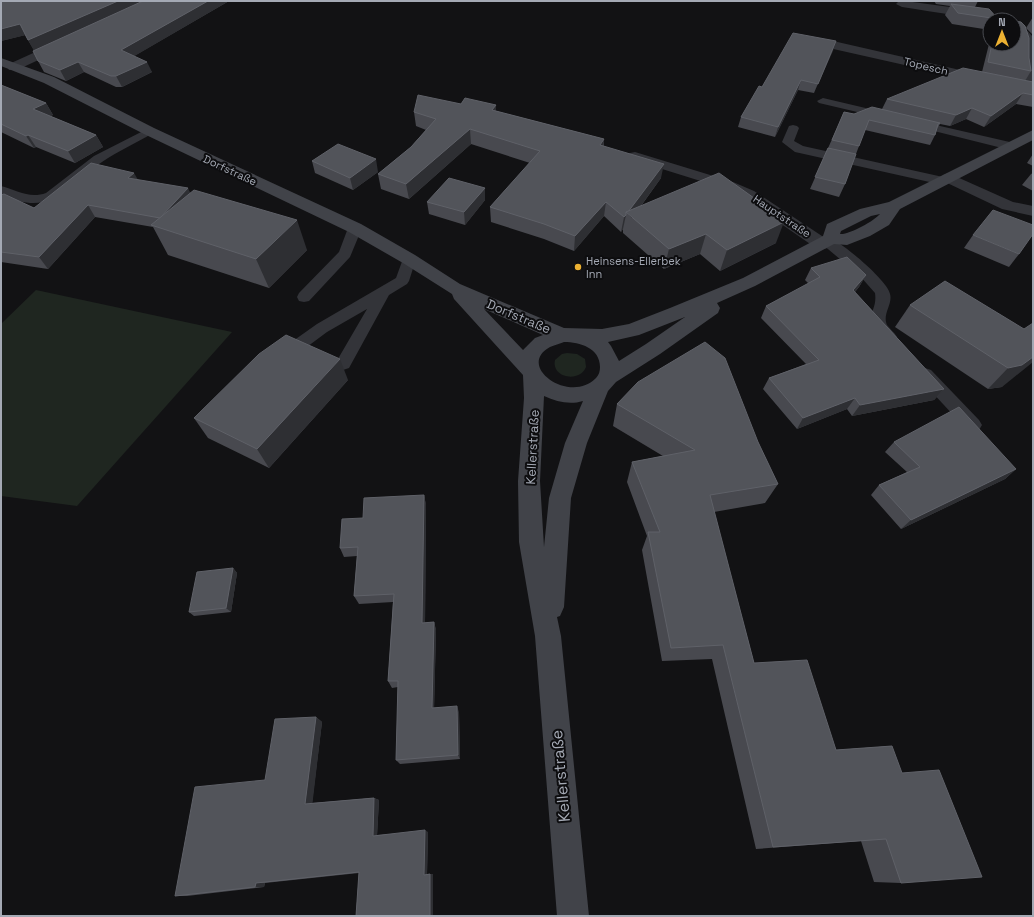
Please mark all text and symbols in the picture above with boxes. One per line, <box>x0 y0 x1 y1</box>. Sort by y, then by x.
north arrow <box>982 12 1022 52</box>
text: N <box>998 15 1006 29</box>
street label: Topesch <box>903 54 949 78</box>
street label: Dorfstraße <box>201 152 259 188</box>
street label: Hauptstraße <box>751 192 813 240</box>
place label: Heinsens-Ellerbek Inn <box>586 254 681 281</box>
marker: Heinsens-Ellerbek Inn <box>573 262 583 272</box>
street label: Dorfstraße <box>484 295 553 338</box>
street label: Kellerstraße <box>522 409 543 485</box>
street label: Kellerstraße <box>546 729 575 823</box>

